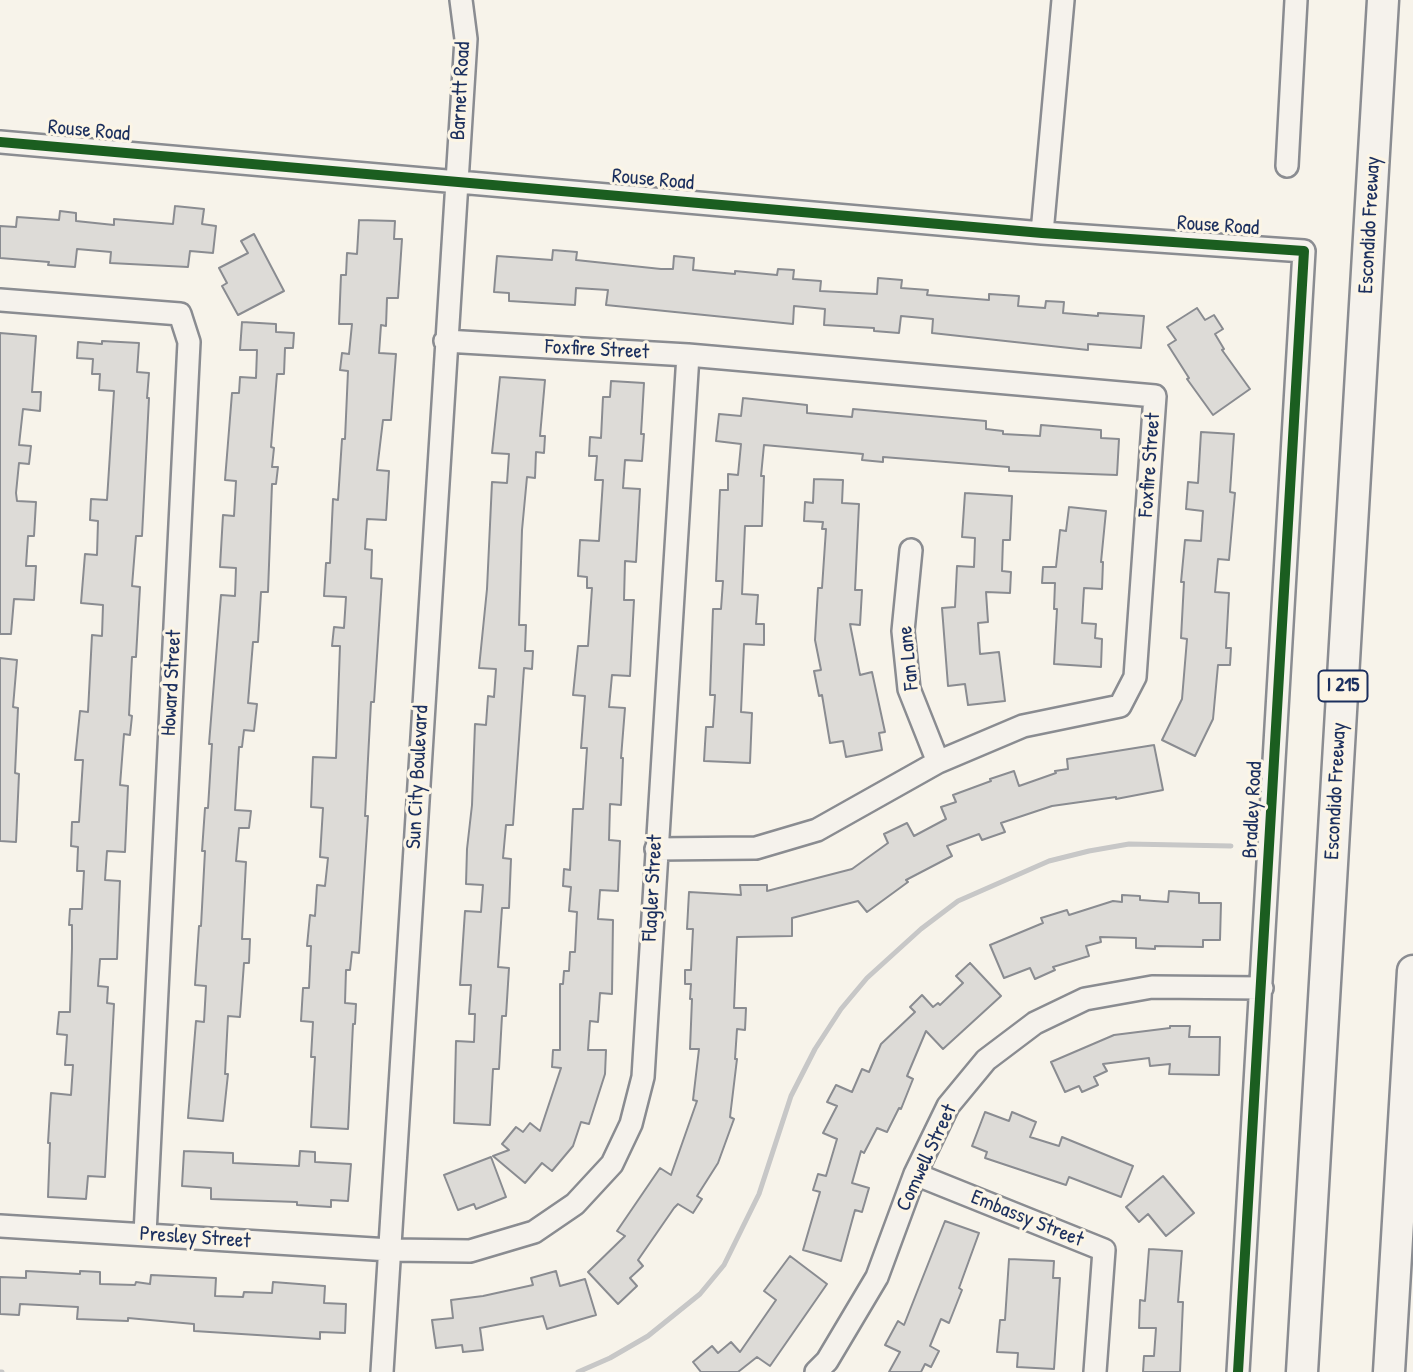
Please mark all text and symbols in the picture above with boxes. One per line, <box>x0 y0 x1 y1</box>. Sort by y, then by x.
street label: Barnett Road <box>446 41 476 141</box>
street label: Rouse Road <box>47 115 131 147</box>
street label: Escondido Freeway <box>1354 156 1386 294</box>
street label: Rouse Road <box>611 164 695 196</box>
street label: Rouse Road <box>1176 211 1260 241</box>
street label: Foxfire Street <box>544 335 650 365</box>
street label: Foxfire Street <box>1134 412 1166 518</box>
street label: Fan Lane <box>893 625 925 691</box>
street label: Howard Street <box>157 629 187 737</box>
road number: I 215 <box>1318 670 1368 702</box>
street label: Sun City Boulevard <box>402 705 434 849</box>
street label: Escondido Freeway <box>1320 722 1352 860</box>
street label: Bradley Road <box>1238 761 1268 859</box>
street label: Flagler Street <box>638 834 668 942</box>
street label: Comwell Street <box>891 1101 963 1215</box>
street label: Embassy Street <box>967 1185 1087 1253</box>
street label: Presley Street <box>139 1222 251 1254</box>

